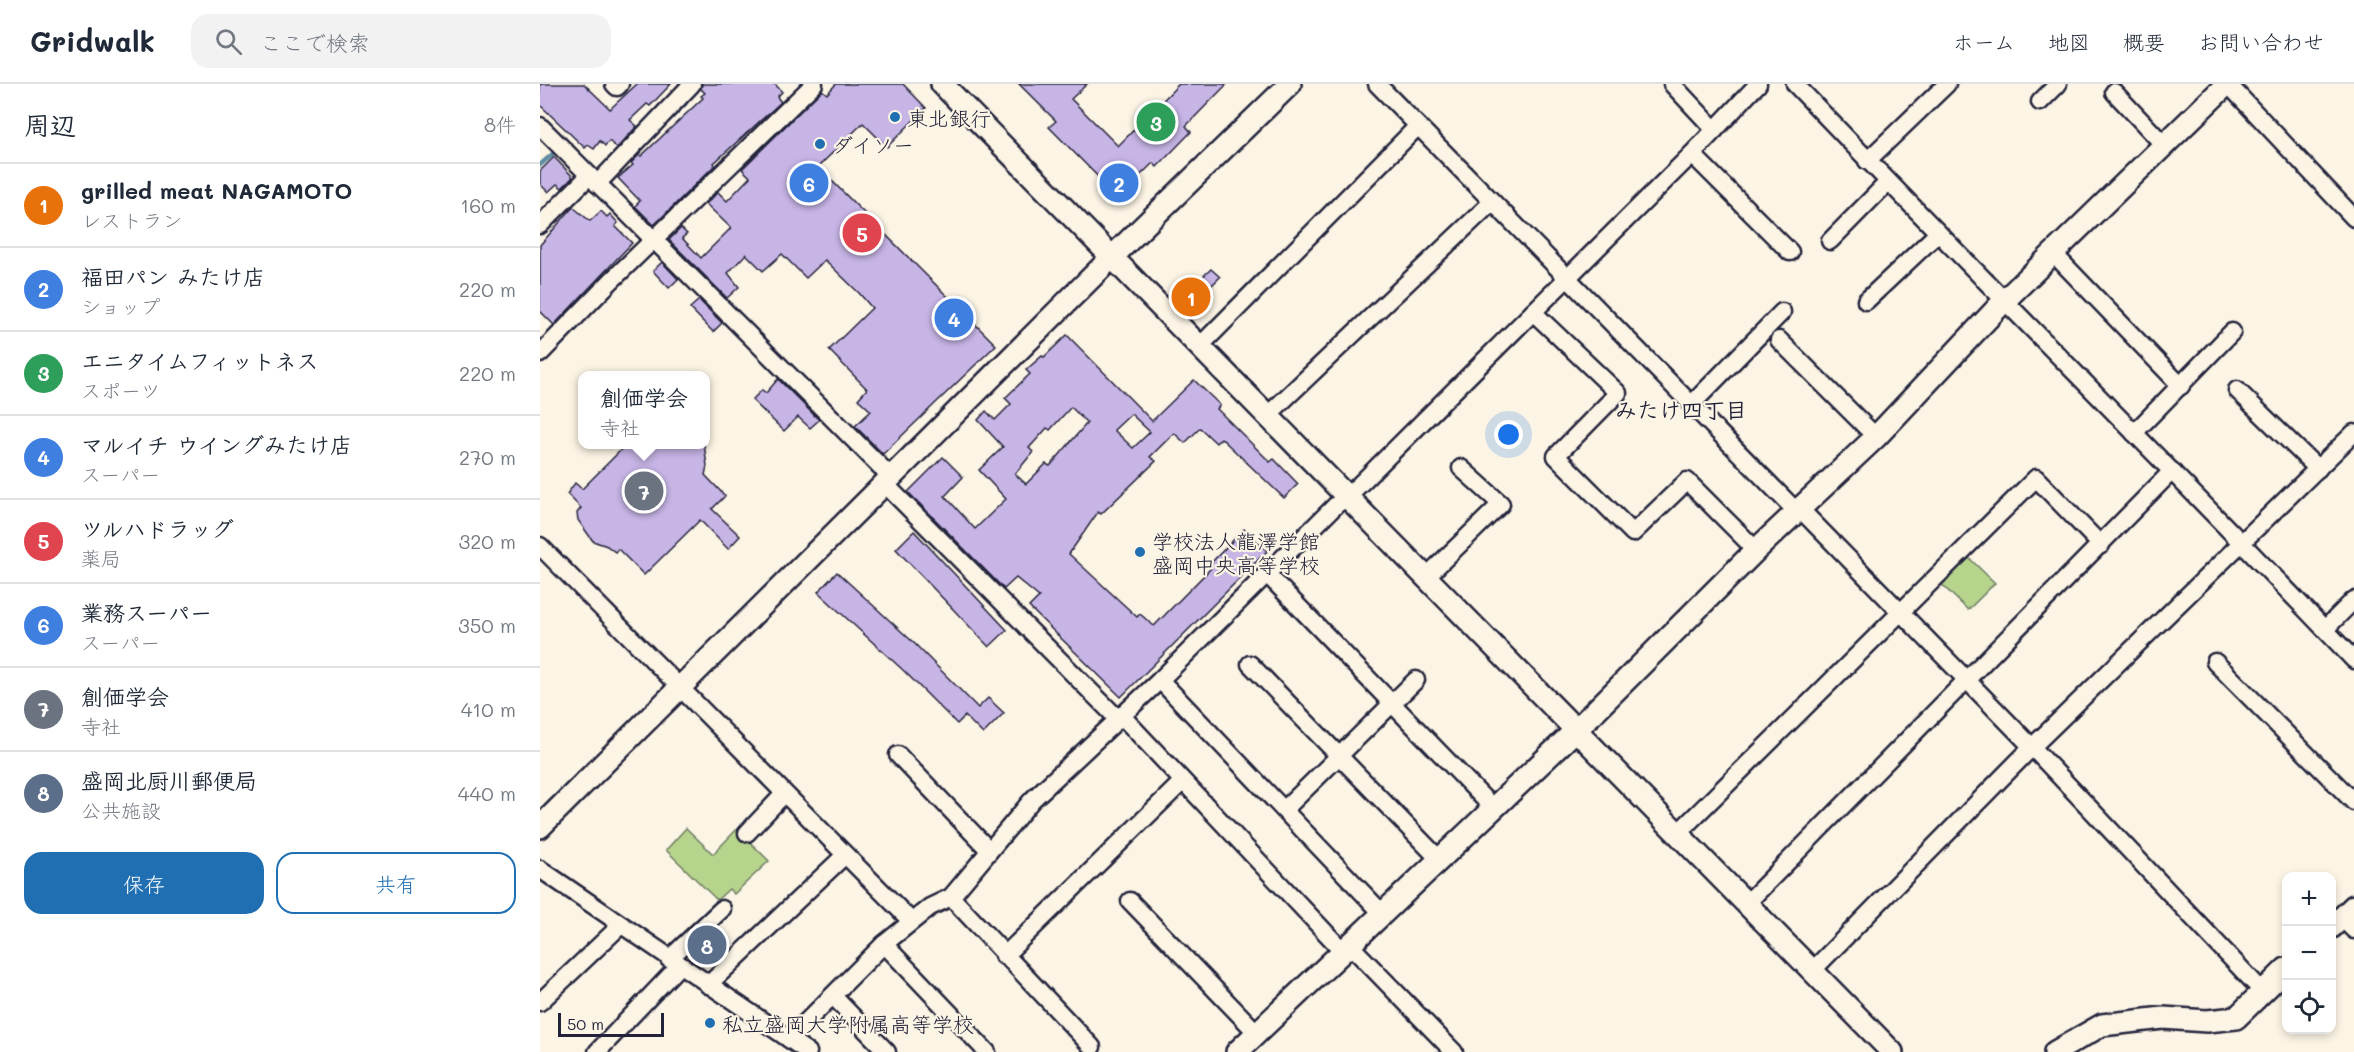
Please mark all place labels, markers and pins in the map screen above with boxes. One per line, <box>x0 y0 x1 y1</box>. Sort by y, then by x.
pin: 3 <box>1136 99 1176 144</box>
place label: 東北銀行 <box>907 104 991 131</box>
marker: 東北銀行 <box>888 110 902 124</box>
place label: ダイソー <box>832 131 914 158</box>
marker: ダイソー <box>813 137 827 151</box>
pin: 6 <box>790 160 828 206</box>
pin: 2 <box>1100 160 1138 206</box>
pin: 5 <box>842 210 882 256</box>
pin: 1 <box>1172 274 1210 320</box>
pin: 4 <box>934 296 974 340</box>
pin: 7 <box>624 468 664 514</box>
place label: 学校法人龍澤学館 盛岡中央高等学校 <box>1152 527 1320 578</box>
marker: 学校法人龍澤学館 盛岡中央高等学校 <box>1133 545 1147 559</box>
pin: 8 <box>688 922 726 968</box>
place label: 私立盛岡大学附属高等学校 <box>722 1010 974 1037</box>
marker: 私立盛岡大学附属高等学校 <box>703 1016 717 1030</box>

